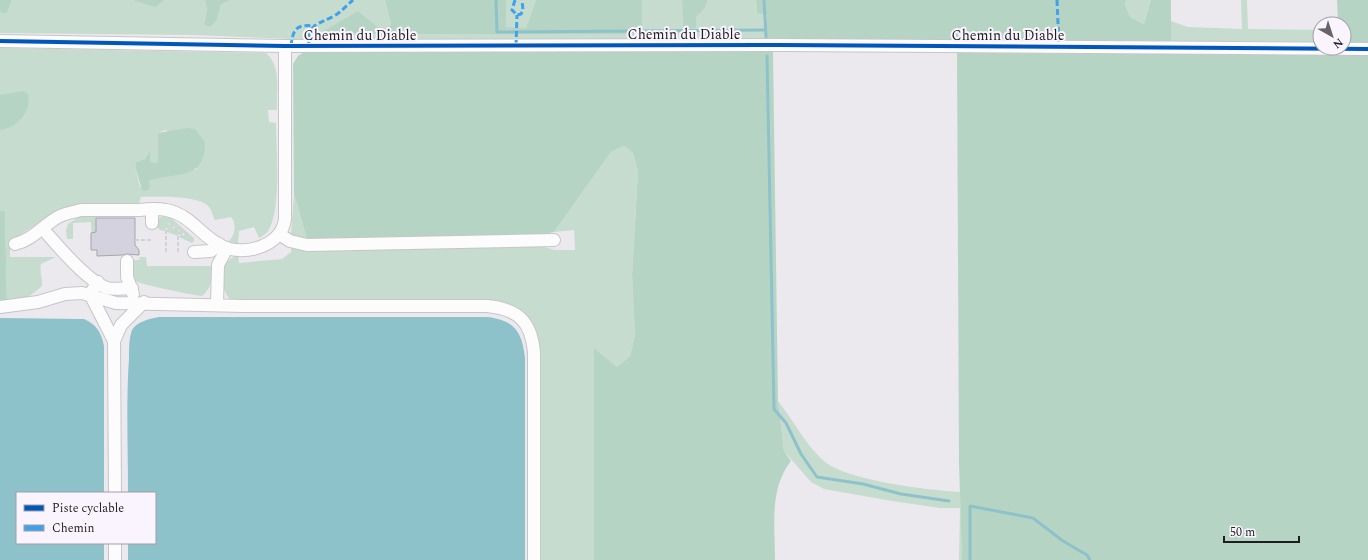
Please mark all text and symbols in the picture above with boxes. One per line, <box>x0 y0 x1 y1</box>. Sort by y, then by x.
north arrow <box>1312 16 1352 56</box>
street label: Chemin du Diable <box>627 24 741 45</box>
street label: Chemin du Diable <box>303 25 417 46</box>
street label: Chemin du Diable <box>951 25 1065 46</box>
text: N <box>1329 34 1347 53</box>
legend <box>16 492 156 544</box>
text: Piste cyclable <box>52 499 124 518</box>
scale bar <box>1224 518 1299 544</box>
text: Chemin <box>52 519 95 538</box>
text: 50 m <box>1230 523 1255 542</box>

